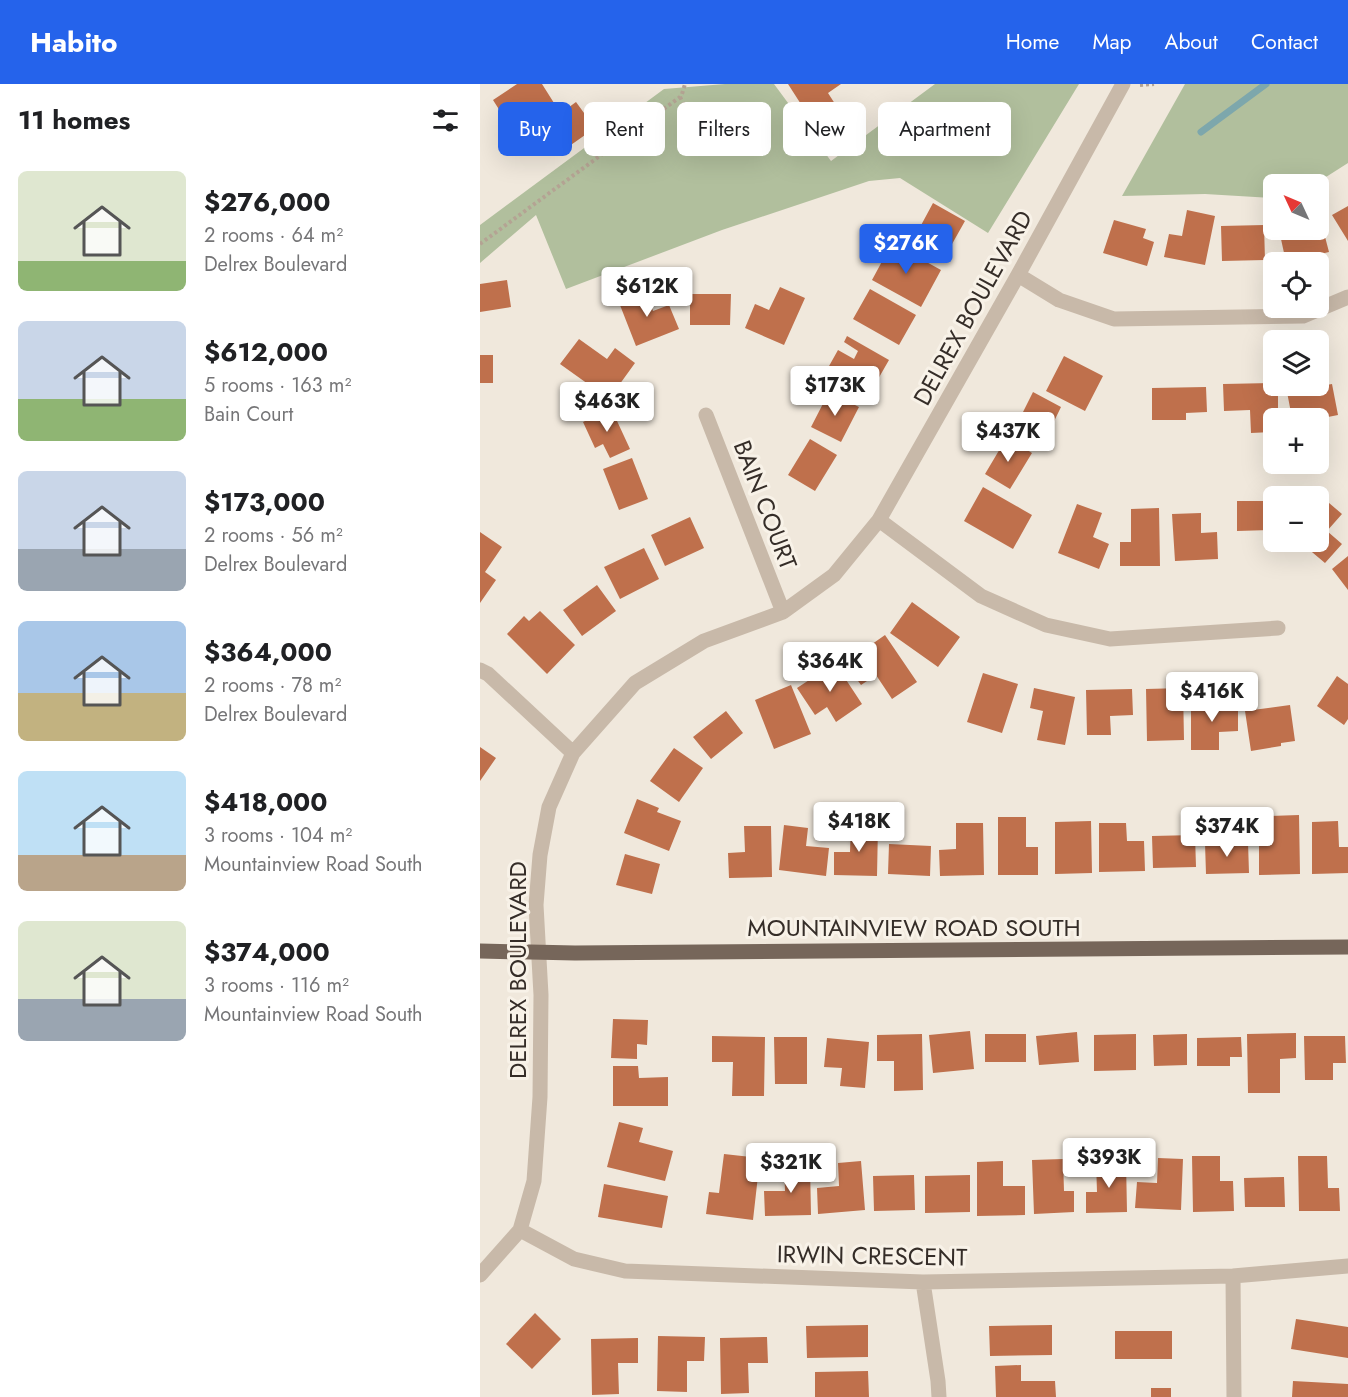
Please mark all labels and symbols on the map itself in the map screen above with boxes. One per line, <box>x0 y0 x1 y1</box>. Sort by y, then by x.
north arrow <box>1263 174 1329 240</box>
street label: DELREX BOULEVARD <box>904 204 1041 412</box>
pin: $276K <box>864 224 948 275</box>
pin: $612K <box>605 267 689 318</box>
pin: $173K <box>793 366 877 417</box>
pin: $463K <box>565 382 649 433</box>
pin: $437K <box>966 412 1050 463</box>
street label: BAIN COURT <box>725 435 806 574</box>
pin: $364K <box>788 642 872 693</box>
pin: $416K <box>1170 672 1254 723</box>
pin: $418K <box>817 802 901 853</box>
pin: $374K <box>1185 807 1269 858</box>
street label: DELREX BOULEVARD <box>500 861 535 1079</box>
street label: MOUNTAINVIEW ROAD SOUTH <box>747 910 1081 945</box>
pin: $393K <box>1067 1138 1151 1189</box>
pin: $321K <box>749 1143 833 1194</box>
street label: IRWIN CRESCENT <box>777 1236 968 1275</box>

